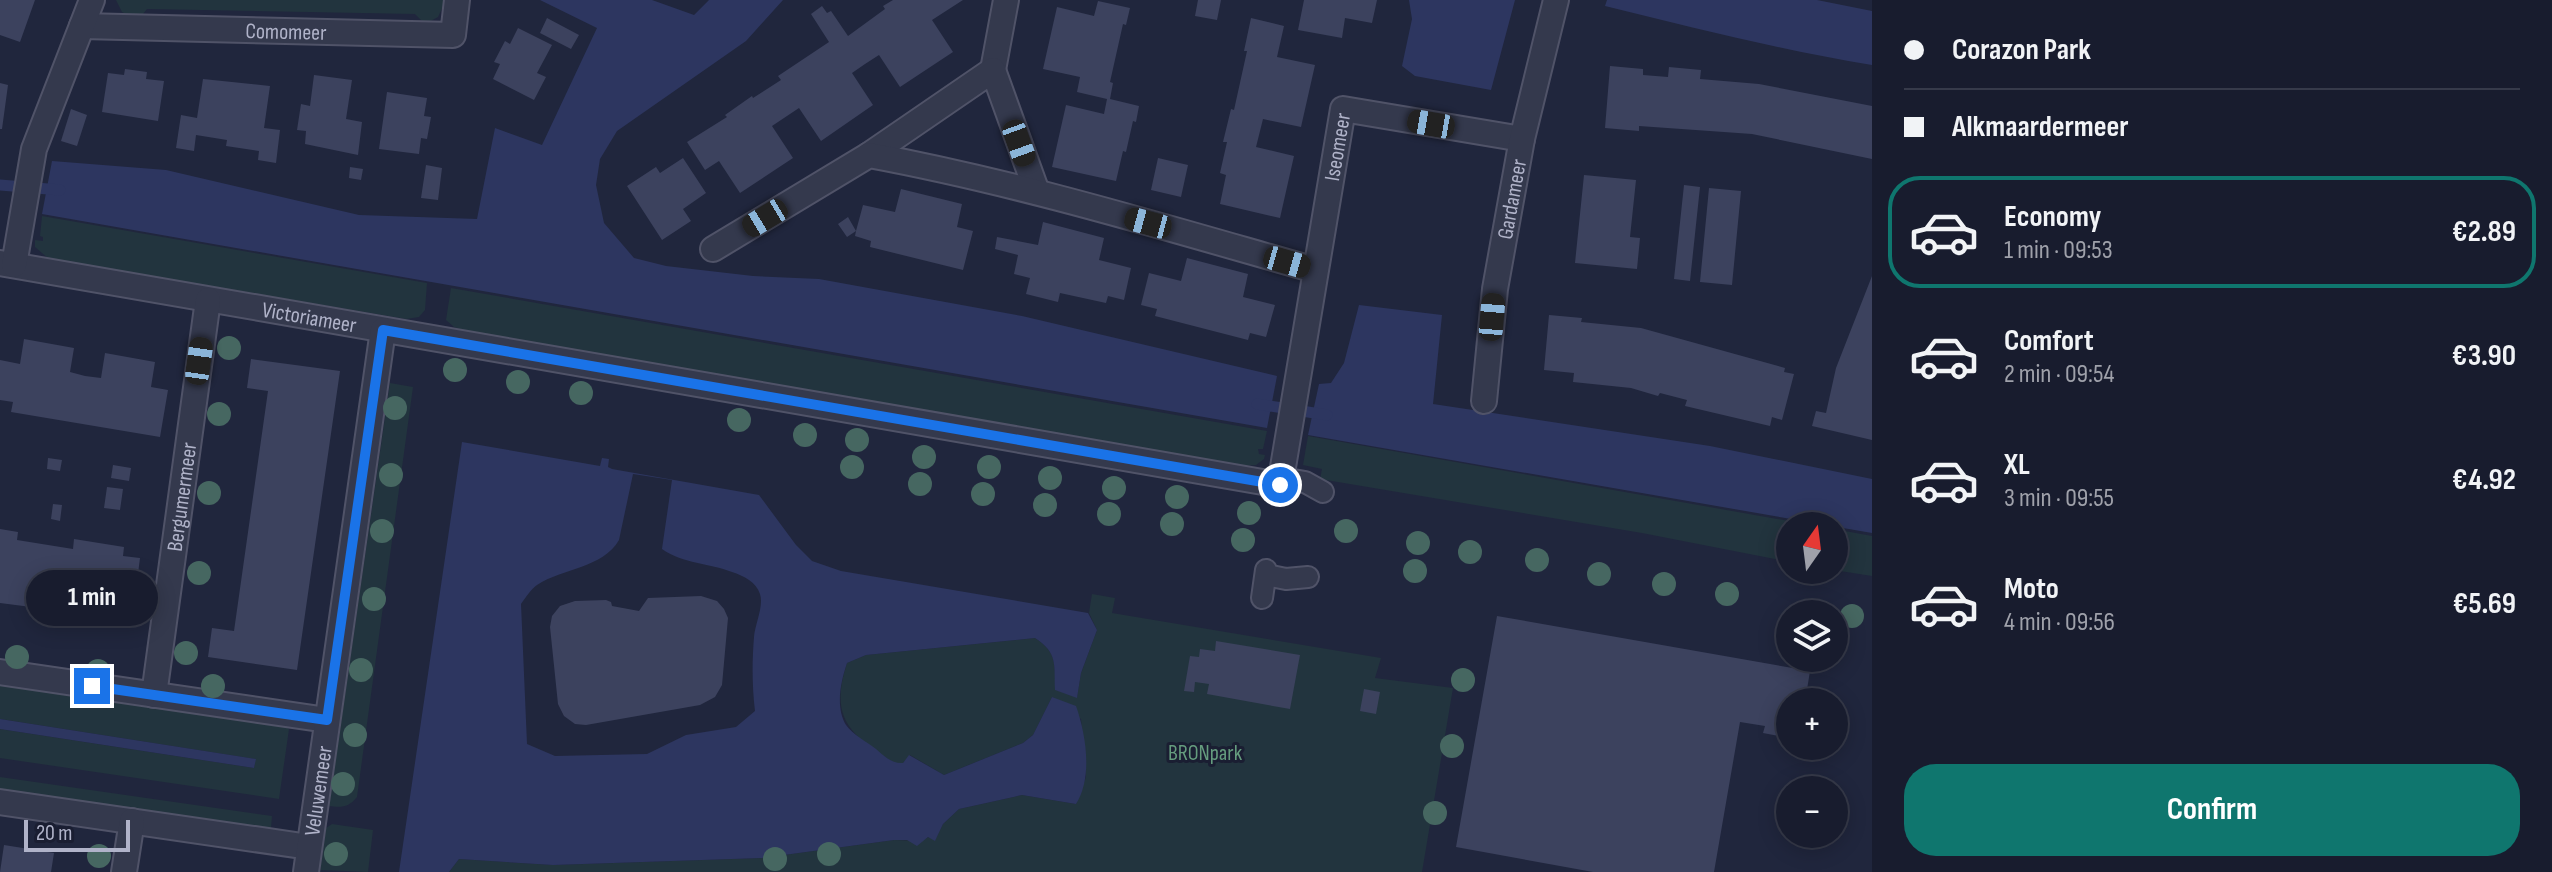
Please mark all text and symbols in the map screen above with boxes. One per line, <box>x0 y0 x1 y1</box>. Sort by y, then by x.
street label: Comomeer <box>245 18 327 47</box>
text: Corazon Park <box>1952 32 2091 68</box>
car <box>1405 108 1457 140</box>
text: Alkmaardermeer <box>1952 109 2129 145</box>
street label: Iseomeer <box>1319 111 1357 183</box>
car <box>1000 116 1038 170</box>
street label: Gardameer <box>1492 157 1533 242</box>
car <box>738 195 792 241</box>
icon: car <box>1908 196 1980 268</box>
text: Economy <box>2004 199 2101 235</box>
car <box>1122 205 1174 241</box>
text: €2.89 <box>2452 214 2516 250</box>
text: 1 min · 09:53 <box>2004 235 2113 266</box>
car <box>1261 244 1313 280</box>
car <box>1478 292 1506 342</box>
street label: Victoriameer <box>260 297 358 340</box>
icon: car <box>1908 320 1980 392</box>
text: Comfort <box>2004 323 2094 359</box>
car <box>184 336 214 386</box>
text: €3.90 <box>2452 338 2516 374</box>
text: 2 min · 09:54 <box>2004 359 2114 390</box>
street label: Bergumermeer <box>162 441 203 553</box>
icon: car <box>1908 444 1980 516</box>
text: XL <box>2004 447 2030 483</box>
text: €4.92 <box>2452 462 2516 498</box>
route start <box>1262 467 1298 503</box>
text: 3 min · 09:55 <box>2004 483 2114 514</box>
north arrow <box>1776 512 1848 584</box>
map controls <box>1776 512 1848 848</box>
icon: car <box>1908 568 1980 640</box>
callout: 1 min <box>26 570 158 626</box>
text: Moto <box>2004 571 2059 607</box>
text: 1 min <box>68 582 116 613</box>
text: €5.69 <box>2453 586 2516 622</box>
button: layers <box>1776 600 1848 672</box>
text: 4 min · 09:56 <box>2004 607 2115 638</box>
route end <box>74 668 110 704</box>
button: + <box>1776 688 1848 760</box>
park label: BRONpark <box>1168 740 1243 767</box>
street label: Veluwemeer <box>299 744 339 838</box>
button: Confirm <box>1904 764 2520 856</box>
button: − <box>1776 776 1848 848</box>
scale bar <box>24 816 130 852</box>
text: 20 m <box>36 820 73 847</box>

